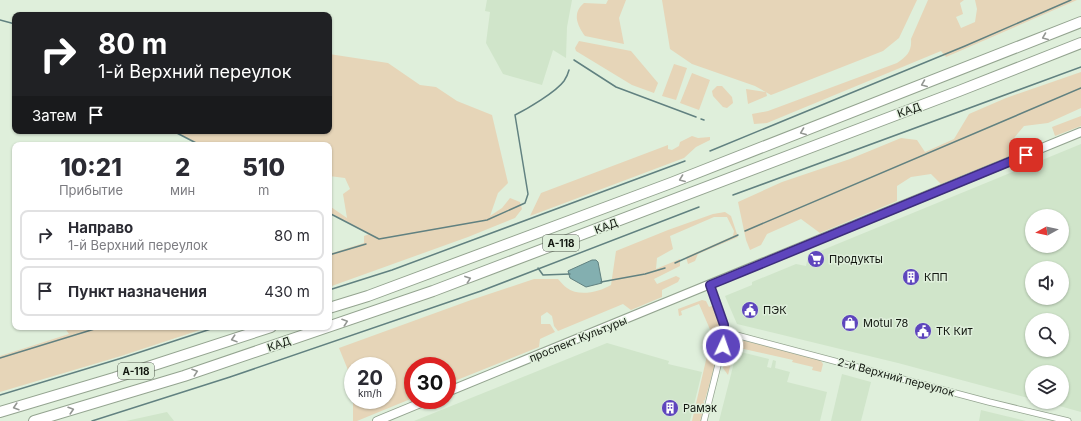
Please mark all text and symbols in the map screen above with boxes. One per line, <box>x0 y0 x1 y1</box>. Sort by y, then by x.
text: 80 m <box>98 27 167 61</box>
icon: right <box>32 28 84 80</box>
one-way arrow <box>1042 33 1049 41</box>
text: 1-й Верхний переулок <box>98 61 291 82</box>
one-way arrow <box>920 80 927 88</box>
street label: КАД <box>895 99 923 121</box>
icon: arrive <box>85 104 107 126</box>
text: Затем <box>32 106 77 125</box>
one-way arrow <box>799 127 806 135</box>
pin <box>1009 138 1043 172</box>
icon: arrive <box>1015 144 1037 166</box>
text: 10:21 <box>60 153 122 182</box>
text: 2 <box>175 153 190 182</box>
text: 510 <box>242 153 285 182</box>
one-way arrow <box>678 174 686 182</box>
text: Прибытие <box>59 182 123 198</box>
text: мин <box>170 182 195 198</box>
text: m <box>258 182 269 198</box>
north arrow <box>1025 209 1069 253</box>
map controls <box>1025 209 1069 409</box>
street label: КАД <box>592 215 620 237</box>
text: Направо <box>68 218 133 237</box>
icon: right <box>34 224 56 246</box>
text: 80 m <box>274 226 310 245</box>
road number: А-118 <box>543 235 579 251</box>
text: 1-й Верхний переулок <box>68 237 208 253</box>
supermarket icon: Продукты <box>806 249 826 269</box>
place label: Продукты <box>829 252 883 266</box>
button: sound <box>1025 261 1069 305</box>
building icon: КПП <box>901 267 921 287</box>
place label: КПП <box>924 270 948 284</box>
one-way arrow <box>464 275 471 283</box>
icon: arrive <box>34 280 56 302</box>
text: Пункт назначения <box>68 282 207 301</box>
text: 430 m <box>264 282 310 301</box>
public building icon: ПЭК <box>740 300 760 320</box>
place label: ПЭК <box>763 303 787 317</box>
street label: проспект Культуры <box>527 313 629 365</box>
shop icon: Motul 78 <box>840 313 860 333</box>
button: search <box>1025 313 1069 357</box>
place label: Motul 78 <box>863 316 908 330</box>
one-way arrow <box>342 318 349 327</box>
public building icon: ТК Кит <box>913 321 933 341</box>
place label: ТК Кит <box>936 324 973 338</box>
position arrow <box>702 325 744 367</box>
street label: КАД <box>265 333 293 355</box>
one-way arrow <box>231 334 238 343</box>
street label: 2-й Верхний переулок <box>836 355 956 399</box>
speed limit sign: 30 <box>404 357 456 409</box>
road number: А-118 <box>118 363 154 379</box>
button: layers <box>1025 365 1069 409</box>
text: 20 <box>357 366 383 390</box>
one-way arrow <box>192 368 199 377</box>
text: km/h <box>358 387 382 399</box>
building icon: Рамэк <box>660 398 680 418</box>
place label: Рамэк <box>683 401 717 415</box>
one-way arrow <box>13 402 20 411</box>
one-way arrow <box>67 406 74 415</box>

